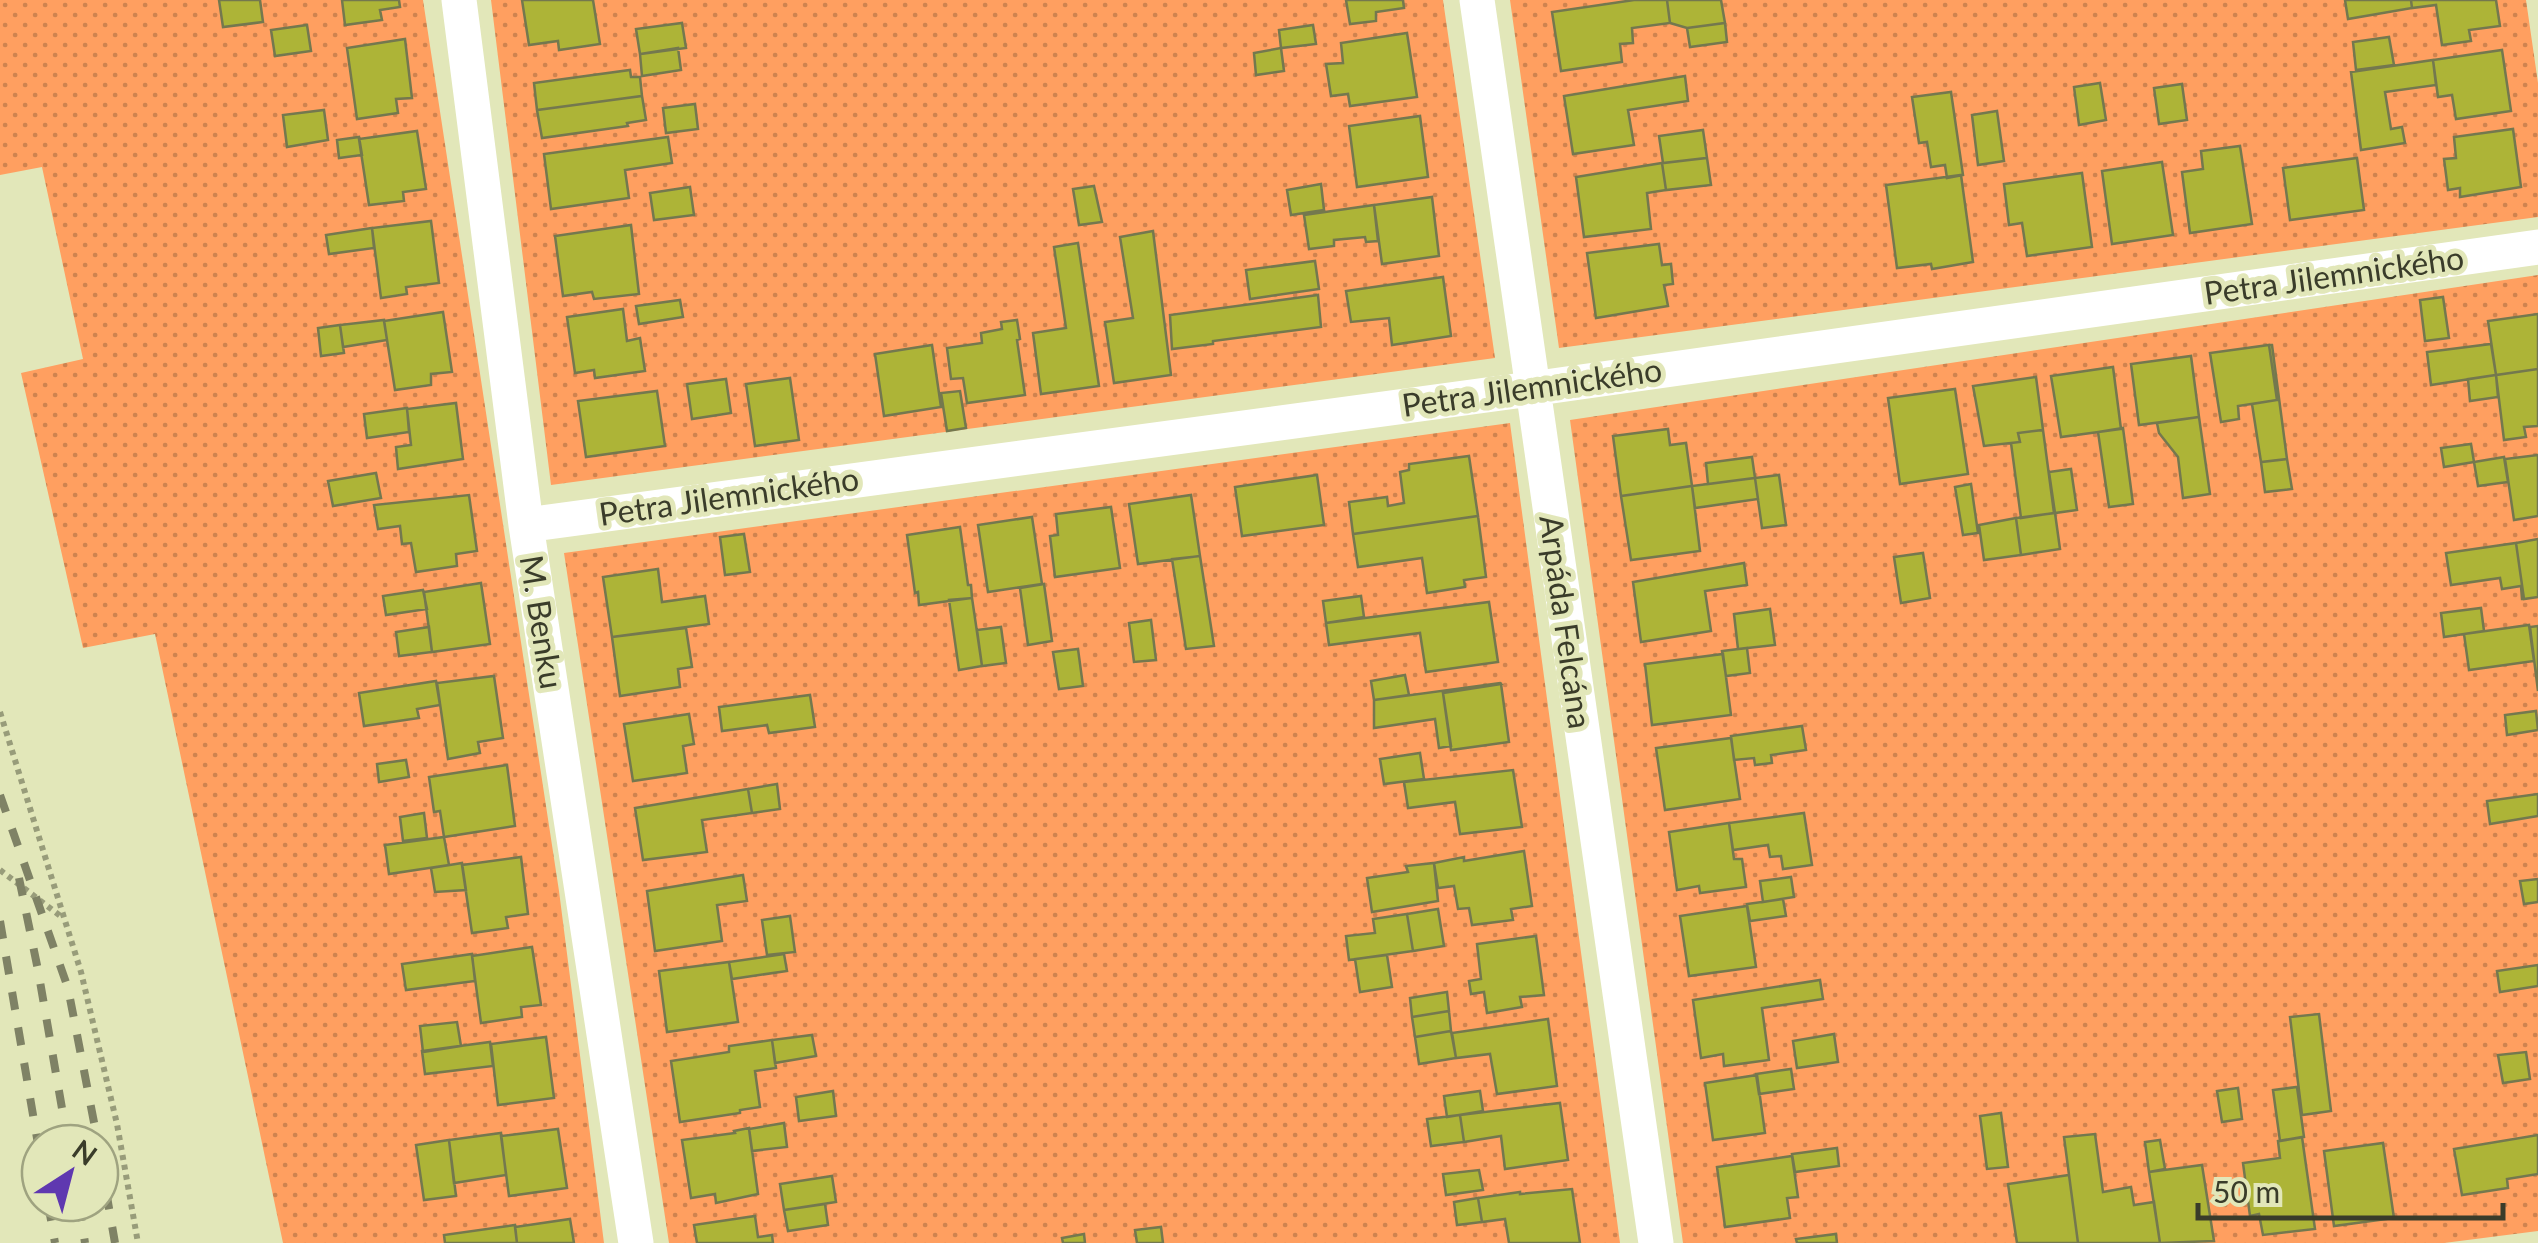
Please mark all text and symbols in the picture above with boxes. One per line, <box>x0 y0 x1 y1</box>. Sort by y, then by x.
street label: Petra Jilemnického <box>2201 237 2466 312</box>
street label: Petra Jilemnického <box>1399 349 1664 424</box>
street label: Petra Jilemnického <box>596 458 861 533</box>
street label: Arpáda Felcána <box>1532 513 1601 731</box>
street label: M. Benku <box>513 552 572 691</box>
north arrow <box>20 1123 120 1223</box>
text: N <box>67 1132 104 1172</box>
scale bar <box>2198 1158 2503 1220</box>
text: 50 m <box>2213 1173 2280 1209</box>

